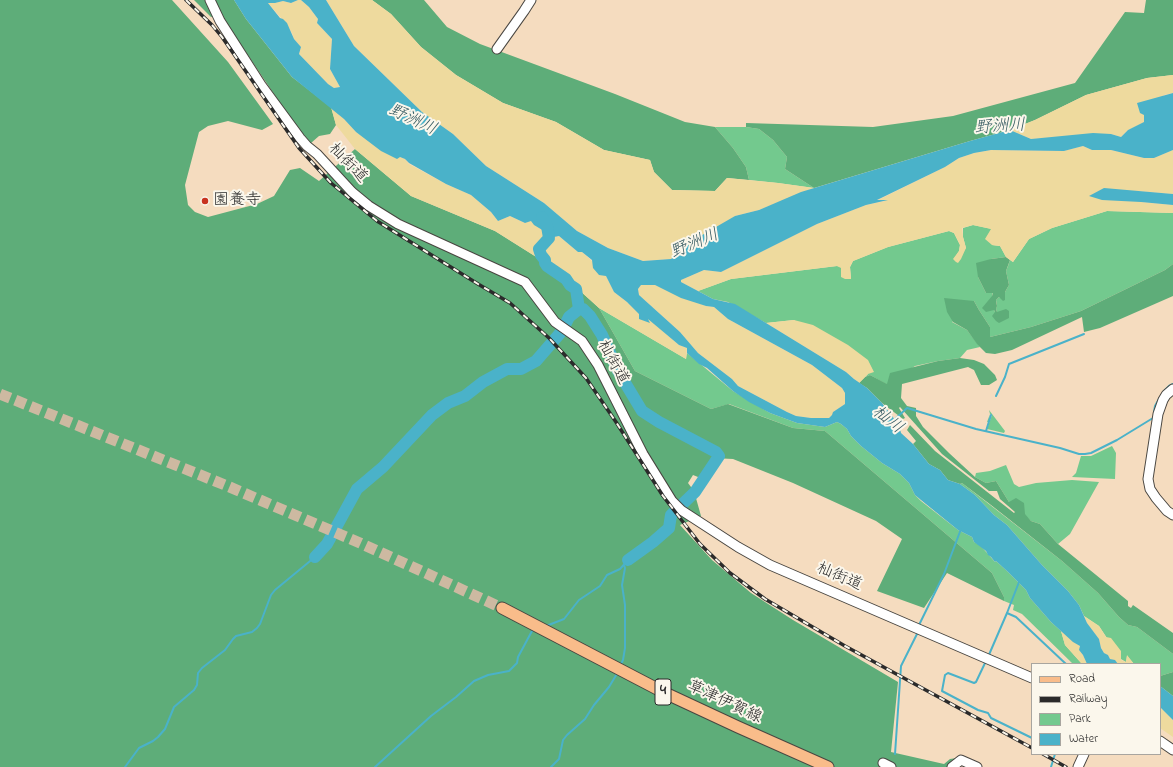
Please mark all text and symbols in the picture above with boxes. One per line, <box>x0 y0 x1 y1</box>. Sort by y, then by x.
water label: 野洲川 <box>385 101 439 141</box>
water label: 野洲川 <box>974 116 1026 140</box>
street label: 杣街道 <box>323 140 371 188</box>
place label: 園養寺 <box>213 191 261 211</box>
marker: 園養寺 <box>200 196 210 206</box>
water label: 野洲川 <box>668 226 722 264</box>
street label: 杣街道 <box>592 337 632 389</box>
water label: 杣川 <box>867 402 907 440</box>
street label: 杣街道 <box>813 560 865 596</box>
legend <box>1031 663 1161 755</box>
text: Road <box>1069 670 1095 688</box>
street label: 草津伊賀線 <box>684 677 764 729</box>
road number: 4 <box>655 679 671 705</box>
text: Railway <box>1069 690 1107 708</box>
text: Park <box>1069 710 1091 728</box>
text: Water <box>1069 730 1098 748</box>

